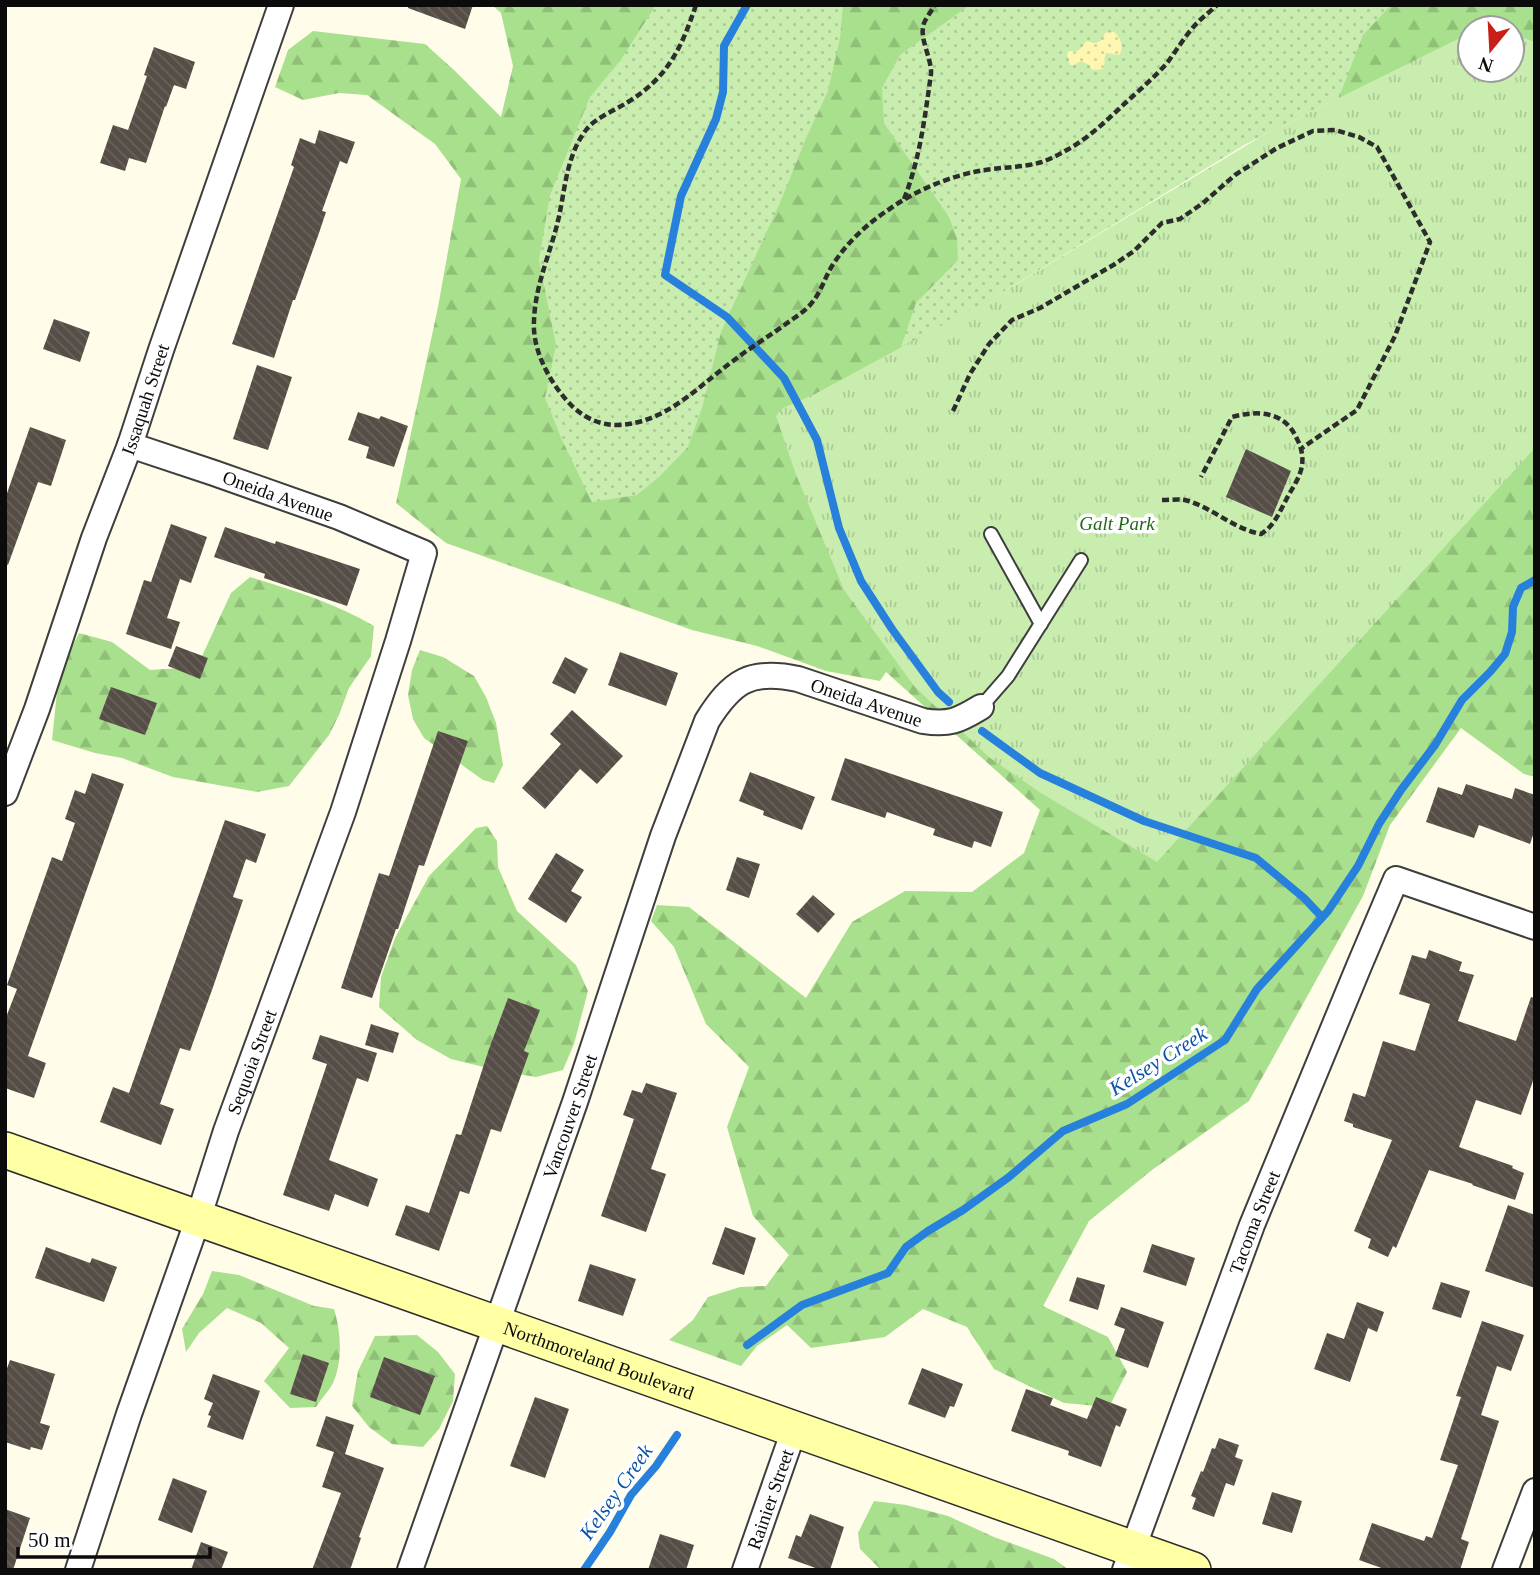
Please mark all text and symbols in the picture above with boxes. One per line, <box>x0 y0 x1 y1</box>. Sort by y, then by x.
north arrow <box>1456 14 1526 84</box>
text: N <box>1476 53 1496 77</box>
street label: Issaquah Street <box>117 340 173 458</box>
street label: Oneida Avenue <box>220 466 336 526</box>
park label: Galt Park <box>1079 513 1155 534</box>
street label: Oneida Avenue <box>808 674 925 731</box>
street label: Sequoia Street <box>223 1006 280 1117</box>
water label: Kelsey Creek <box>1104 1021 1212 1101</box>
street label: Vancouver Street <box>538 1051 601 1181</box>
street label: Tacoma Street <box>1224 1167 1284 1277</box>
street label: Northmoreland Boulevard <box>501 1317 697 1403</box>
water label: Kelsey Creek <box>574 1439 658 1545</box>
street label: Rainier Street <box>743 1445 797 1552</box>
scale bar <box>18 1516 210 1560</box>
text: 50 m <box>28 1528 71 1552</box>

